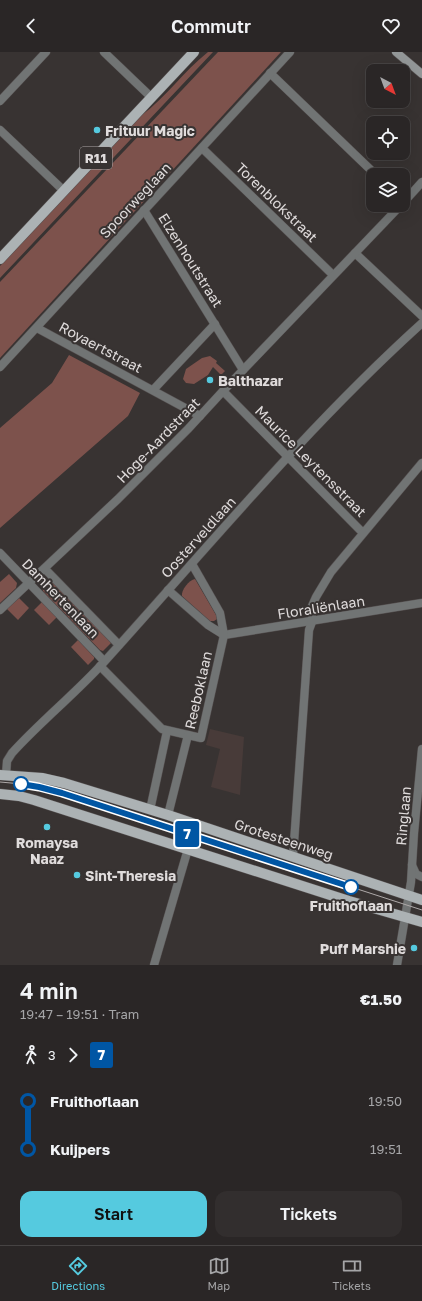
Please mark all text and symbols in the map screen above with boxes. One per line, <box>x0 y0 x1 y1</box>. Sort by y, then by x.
icon: back <box>20 15 42 37</box>
text: Commutr <box>171 15 251 37</box>
icon: heart <box>380 15 402 37</box>
north arrow <box>366 64 410 108</box>
map controls <box>366 64 410 212</box>
button: locate <box>366 116 410 160</box>
place label: Frituur Magic <box>105 122 195 139</box>
marker: Frituur Magic <box>92 125 102 135</box>
road number: R11 <box>80 147 112 169</box>
street label: Spoorweglaan <box>96 159 174 241</box>
street label: Torenblokstraat <box>233 159 321 245</box>
button: layers <box>366 168 410 212</box>
street label: Elzenhoutstraat <box>155 210 227 310</box>
street label: Royaertstraat <box>56 318 146 376</box>
place label: Balthazar <box>218 372 284 389</box>
marker: Balthazar <box>205 375 215 385</box>
street label: Hoge-Aardstraat <box>113 394 203 486</box>
street label: Maurice Leytensstraat <box>252 402 370 520</box>
street label: Oosterveldlaan <box>157 493 239 581</box>
street label: Damhertenlaan <box>19 555 103 641</box>
street label: Floraliënlaan <box>276 592 366 622</box>
street label: Reeboklaan <box>181 649 215 731</box>
unlabelled marker <box>13 776 29 792</box>
street label: Ringlaan <box>392 786 414 846</box>
street label: Grotesteenweg <box>232 815 336 863</box>
line badge: 7 <box>174 821 200 847</box>
marker: Romaysa Naaz <box>42 822 52 832</box>
text: 7 <box>183 825 191 842</box>
place label: Romaysa Naaz <box>16 834 78 867</box>
place label: Sint-Theresia <box>85 867 176 884</box>
marker: Sint-Theresia <box>72 870 82 880</box>
marker: Fruithoflaan <box>343 879 359 895</box>
place label: Fruithoflaan <box>310 897 392 914</box>
place label: Puff Marshie <box>320 940 406 957</box>
marker: Puff Marshie <box>409 943 419 953</box>
text: 4 min <box>20 977 78 1004</box>
text: €1.50 <box>360 990 402 1008</box>
text: 19:47 – 19:51 · Tram <box>20 1006 139 1022</box>
icon: walk <box>20 1044 42 1066</box>
icon: forward <box>62 1044 84 1066</box>
text: 7 <box>98 1046 105 1063</box>
text: 3 <box>48 1047 56 1063</box>
text: Fruithoflaan <box>50 1092 139 1110</box>
text: 19:50 <box>368 1093 402 1109</box>
text: Kuijpers <box>50 1140 110 1158</box>
text: 19:51 <box>370 1141 402 1157</box>
button: Start <box>20 1191 207 1237</box>
button: Tickets <box>215 1191 402 1237</box>
tab: Directions <box>51 1255 105 1292</box>
tab: Map <box>207 1255 230 1292</box>
tab: Tickets <box>332 1255 371 1292</box>

